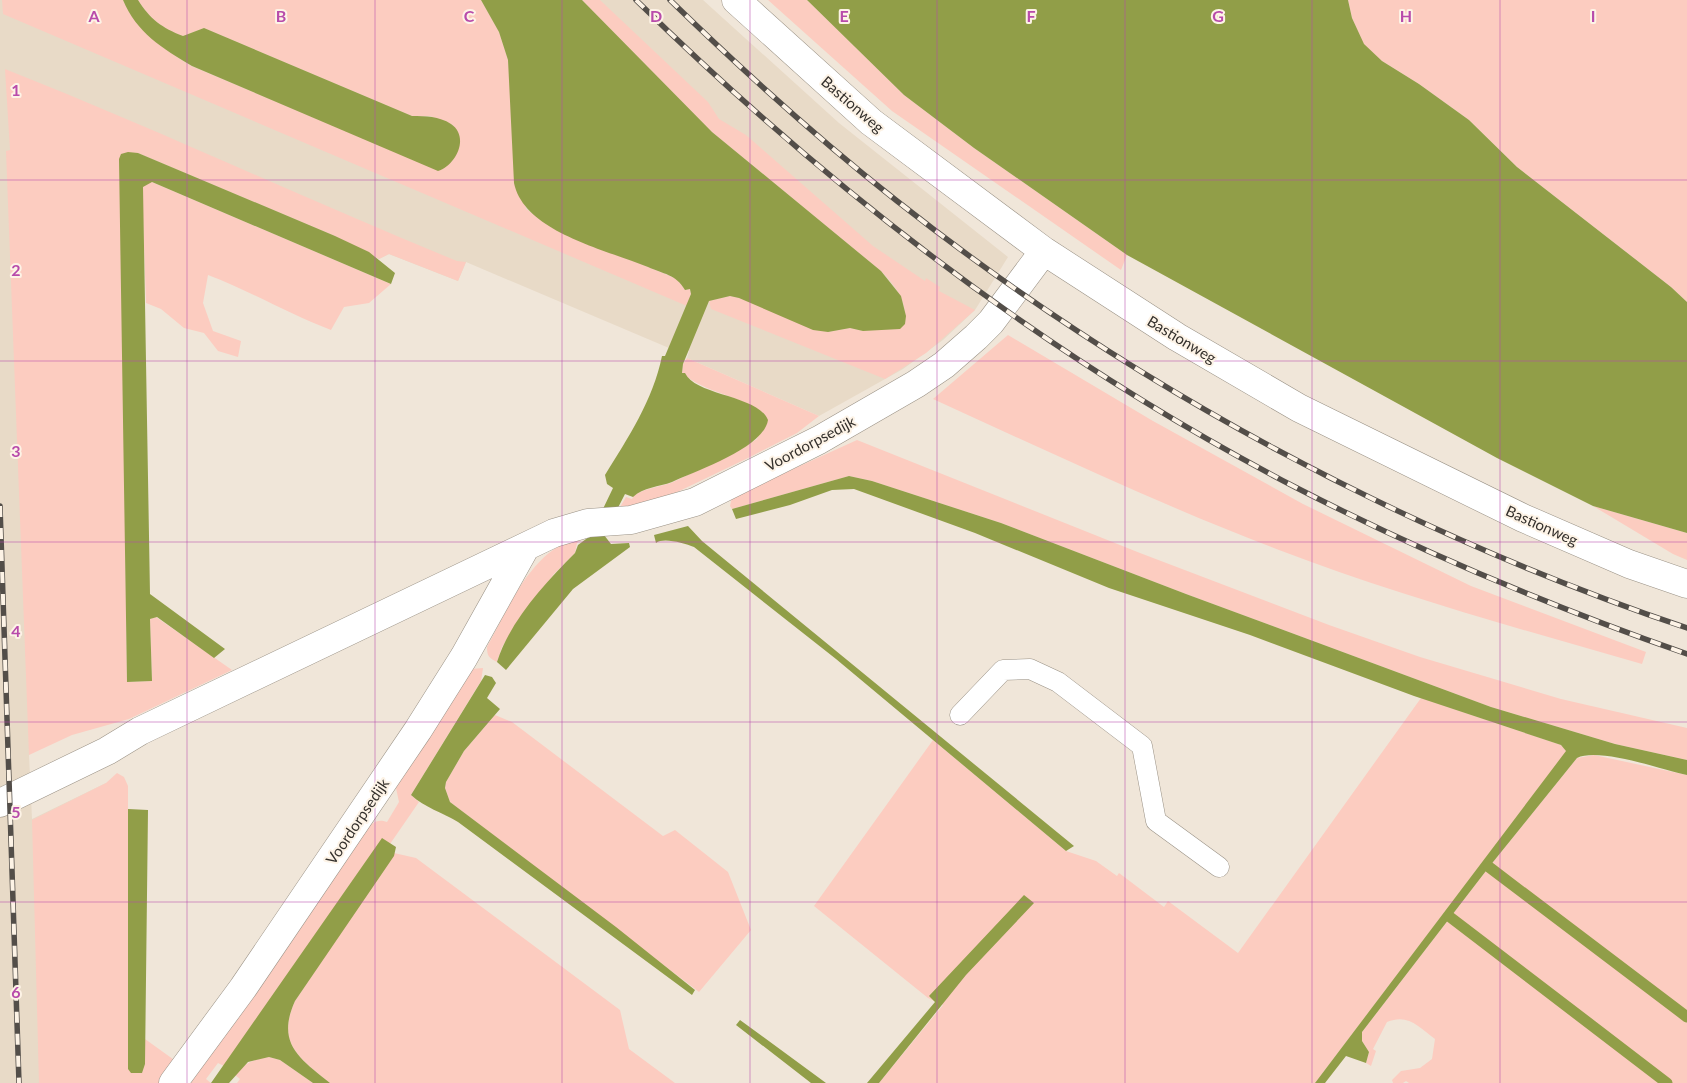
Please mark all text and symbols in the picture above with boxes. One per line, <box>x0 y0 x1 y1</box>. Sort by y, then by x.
text: A <box>87 6 100 25</box>
text: B <box>276 6 286 25</box>
text: C <box>464 6 475 25</box>
text: D <box>650 6 662 25</box>
text: E <box>839 6 849 25</box>
text: F <box>1026 6 1036 25</box>
text: G <box>1212 6 1224 25</box>
text: H <box>1400 6 1412 25</box>
text: I <box>1591 6 1595 25</box>
street label: Bastionweg <box>818 72 888 136</box>
text: 1 <box>11 80 21 99</box>
text: 2 <box>11 260 21 279</box>
street label: Bastionweg <box>1144 311 1220 367</box>
street label: Voordorpsedijk <box>762 411 859 474</box>
text: 3 <box>11 441 21 460</box>
street label: Bastionweg <box>1503 501 1581 549</box>
text: 4 <box>11 621 21 640</box>
street label: Voordorpsedijk <box>322 774 393 867</box>
text: 5 <box>11 802 21 821</box>
text: 6 <box>11 982 21 1001</box>

